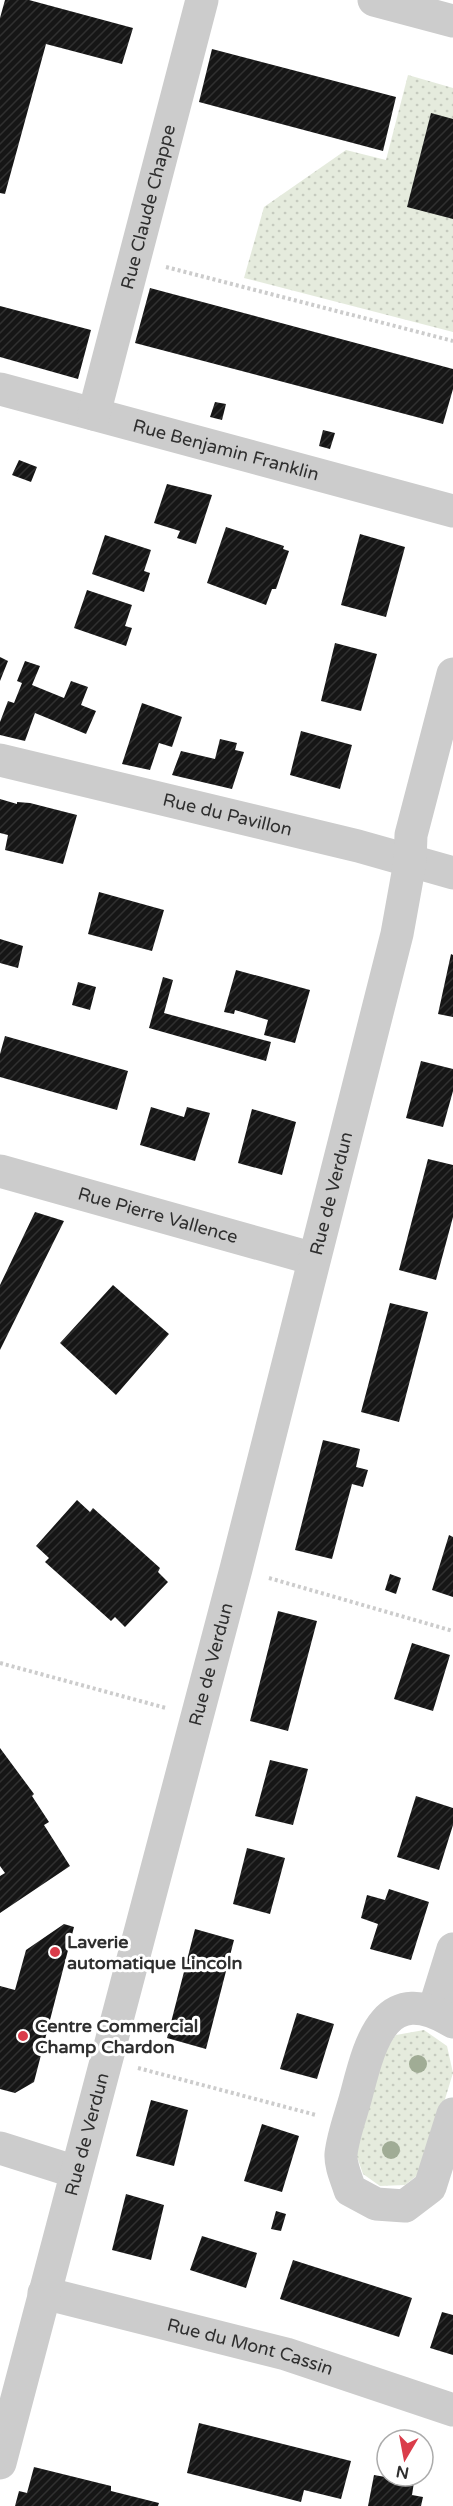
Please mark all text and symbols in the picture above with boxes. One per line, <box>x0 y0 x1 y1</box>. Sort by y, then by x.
street label: Rue Claude Chappe <box>116 122 180 292</box>
street label: Rue Benjamin Franklin <box>130 414 321 485</box>
street label: Rue du Pavillon <box>161 789 294 841</box>
street label: Rue de Verdun <box>305 1129 357 1258</box>
street label: Rue Pierre Vallence <box>75 1182 240 1248</box>
street label: Rue de Verdun <box>184 1600 238 1728</box>
place label: Laverie automatique Lincoln <box>67 1931 242 1974</box>
marker: Laverie automatique Lincoln <box>48 1945 62 1959</box>
place label: Centre Commercial Champ Chardon <box>35 2015 198 2058</box>
marker: Centre Commercial Champ Chardon <box>16 2029 30 2043</box>
street label: Rue de Verdun <box>60 2070 114 2198</box>
street label: Rue du Mont Cassin <box>165 2313 336 2380</box>
north arrow <box>375 2428 435 2488</box>
text: N <box>395 2461 411 2483</box>

